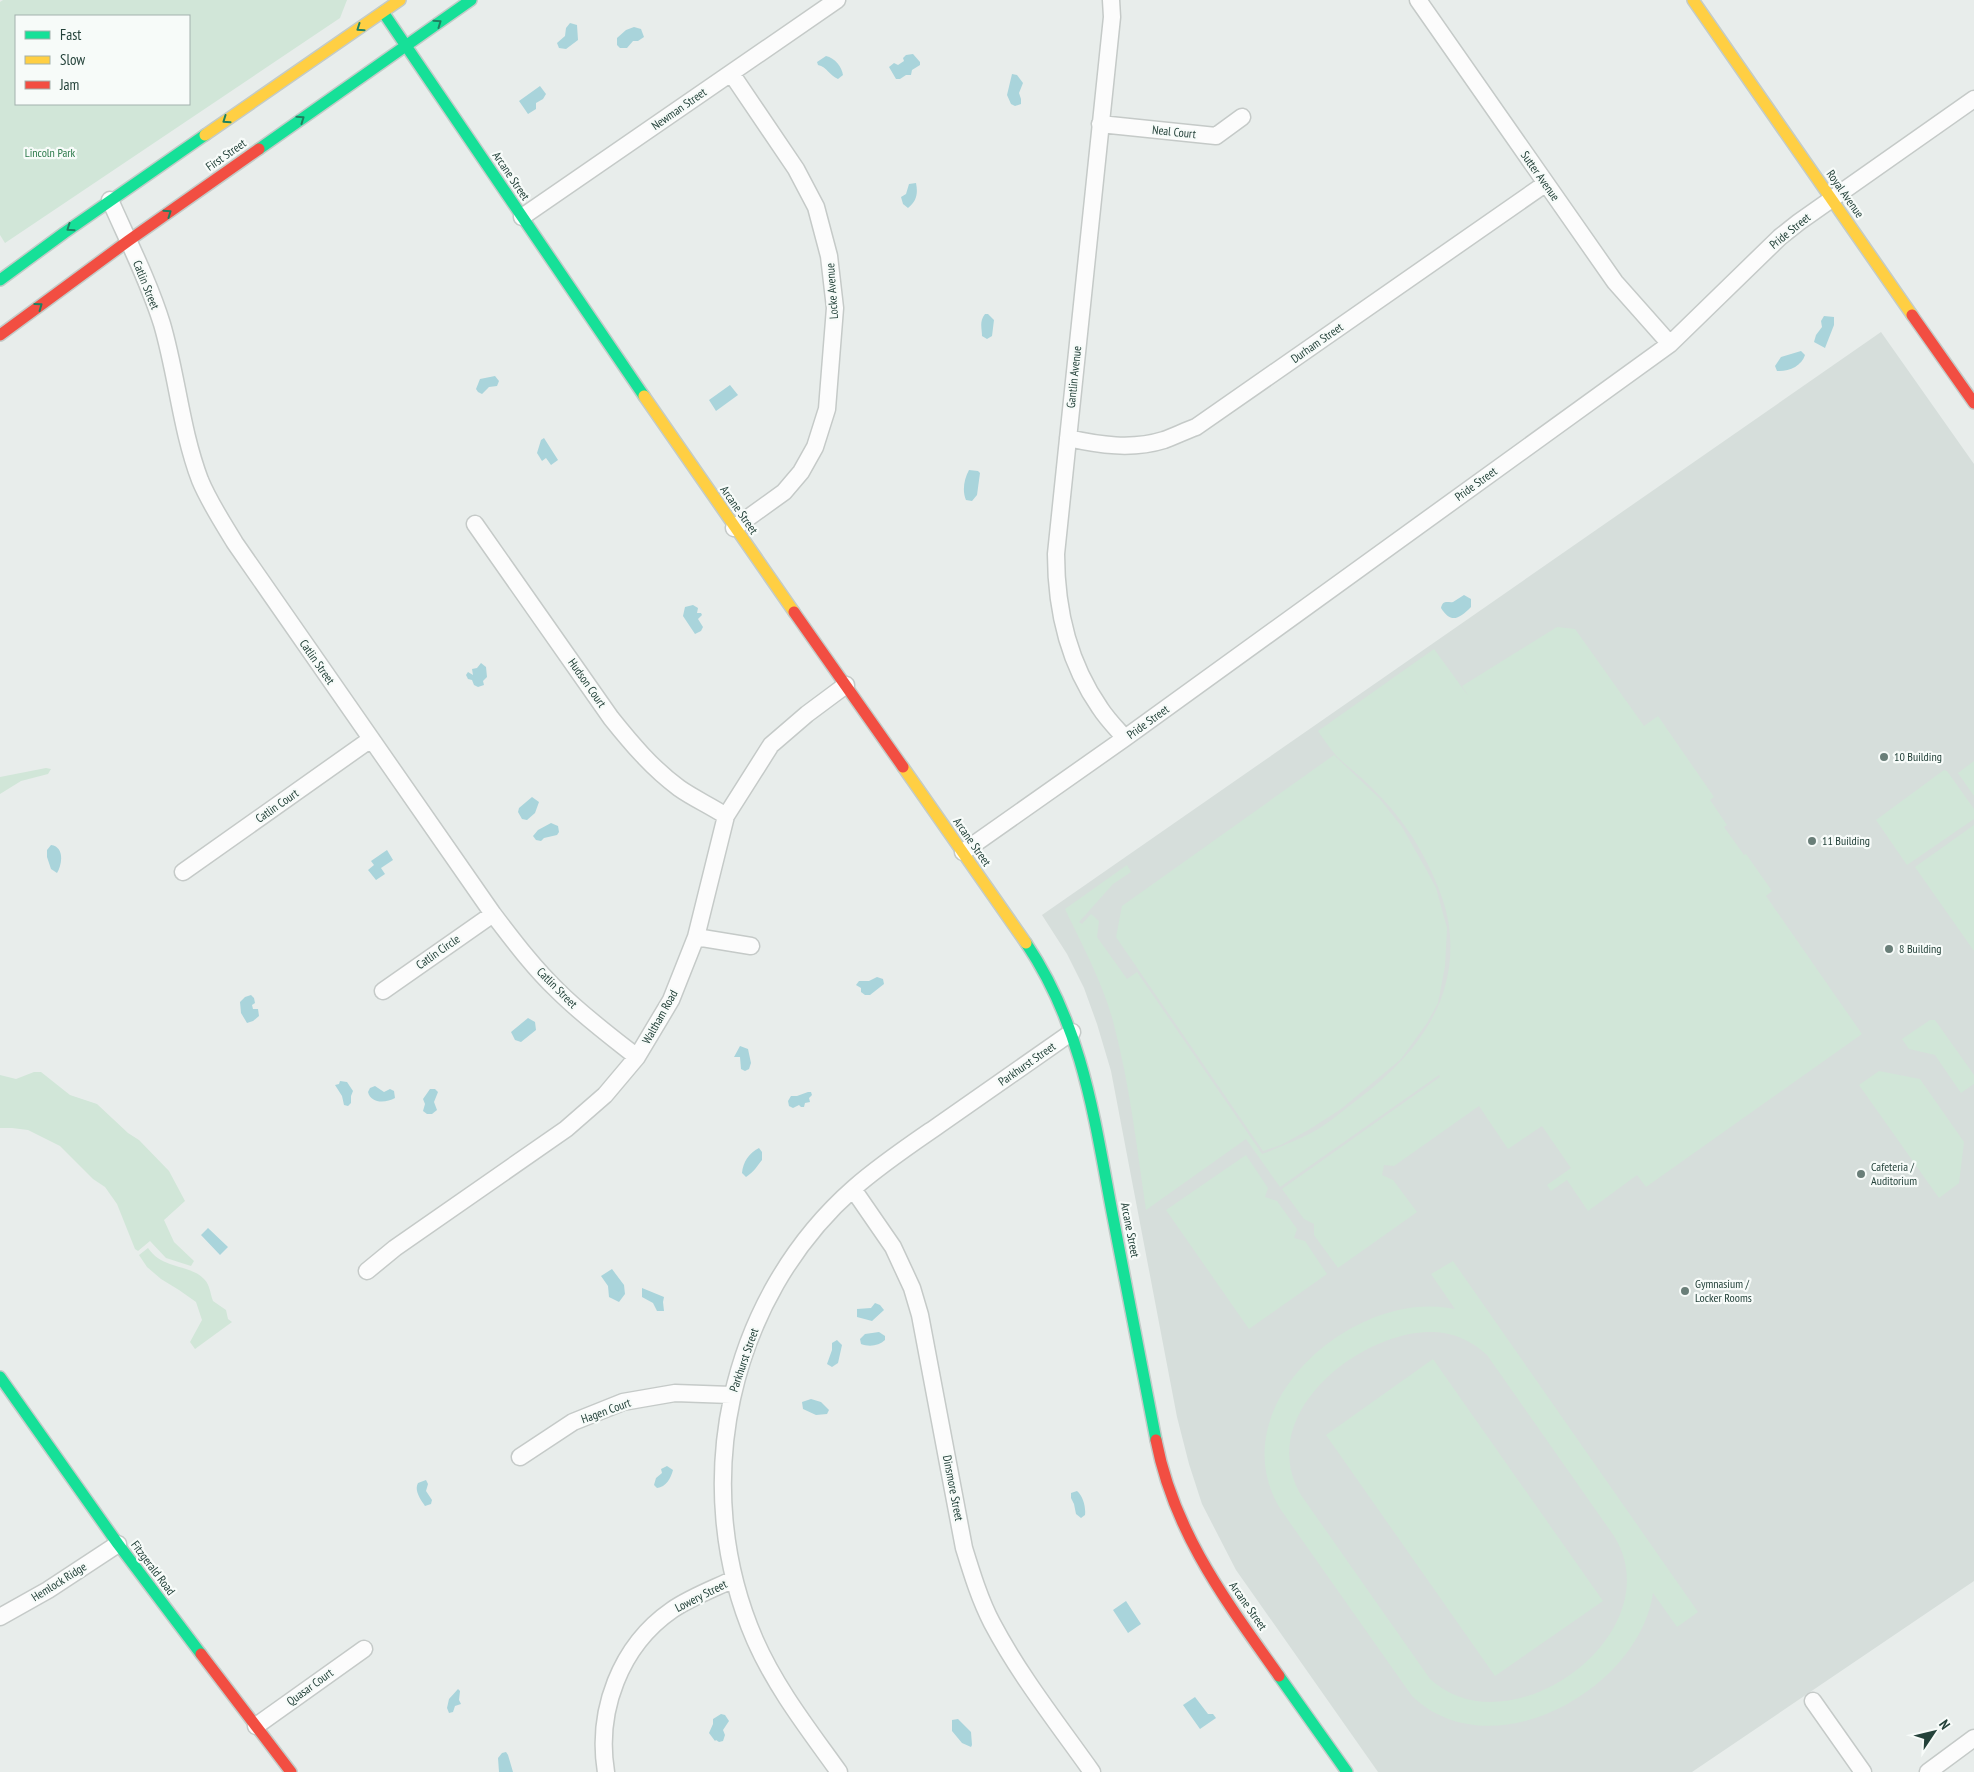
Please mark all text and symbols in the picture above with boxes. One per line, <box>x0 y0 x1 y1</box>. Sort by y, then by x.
legend <box>15 15 190 105</box>
one-way arrow <box>432 20 442 29</box>
one-way arrow <box>356 22 365 31</box>
text: Fast <box>60 25 81 44</box>
text: Slow <box>60 50 85 69</box>
text: Jam <box>59 75 79 94</box>
street label: Newman Street <box>648 84 710 133</box>
one-way arrow <box>222 114 232 123</box>
one-way arrow <box>295 116 305 125</box>
street label: Neal Court <box>1151 122 1197 141</box>
street label: First Street <box>203 135 249 174</box>
park label: Lincoln Park <box>25 145 76 160</box>
street label: Arcane Street <box>490 148 534 204</box>
street label: Sutter Avenue <box>1518 148 1563 204</box>
street label: Royal Avenue <box>1823 167 1867 221</box>
street label: Pride Street <box>1766 209 1814 252</box>
one-way arrow <box>162 210 172 219</box>
one-way arrow <box>66 222 76 231</box>
street label: Catlin Street <box>130 258 163 312</box>
street label: Locke Avenue <box>822 263 841 319</box>
one-way arrow <box>33 304 42 312</box>
street label: Durham Street <box>1288 319 1346 366</box>
street label: Gantlin Avenue <box>1063 345 1084 409</box>
street label: Pride Street <box>1452 463 1500 504</box>
street label: Arcane Street <box>717 483 762 537</box>
street label: Catlin Street <box>296 636 339 688</box>
street label: Hudson Court <box>565 655 610 711</box>
street label: Pride Street <box>1124 701 1172 742</box>
place label: 10 Building <box>1894 749 1942 764</box>
marker: 10 Building <box>1878 751 1890 763</box>
street label: Catlin Court <box>252 785 302 826</box>
street label: Arcane Street <box>950 815 995 869</box>
place label: 11 Building <box>1822 833 1870 848</box>
marker: 11 Building <box>1806 835 1818 847</box>
street label: Catlin Circle <box>413 931 463 972</box>
place label: 8 Building <box>1899 941 1941 956</box>
marker: 8 Building <box>1883 943 1895 955</box>
street label: Catlin Street <box>534 964 581 1012</box>
street label: Waltham Road <box>639 987 681 1046</box>
street label: Parkhurst Street <box>995 1038 1059 1089</box>
place label: Cafeteria / Auditorium <box>1871 1159 1917 1188</box>
marker: Cafeteria / Auditorium <box>1855 1168 1867 1180</box>
street label: Arcane Street <box>1118 1201 1143 1259</box>
place label: Gymnasium / Locker Rooms <box>1695 1276 1752 1305</box>
marker: Gymnasium / Locker Rooms <box>1679 1285 1691 1297</box>
street label: Parkhurst Street <box>726 1325 762 1394</box>
street label: Hagen Court <box>579 1394 633 1426</box>
street label: Dinsmore Street <box>940 1454 967 1523</box>
street label: Fitzgerald Road <box>128 1538 179 1598</box>
street label: Hemlock Ridge <box>28 1559 89 1604</box>
street label: Lowery Street <box>672 1576 730 1615</box>
street label: Arcane Street <box>1226 1579 1271 1633</box>
street label: Quasar Court <box>284 1664 336 1708</box>
north arrow <box>1909 1707 1959 1757</box>
text: N <box>1935 1716 1954 1733</box>

